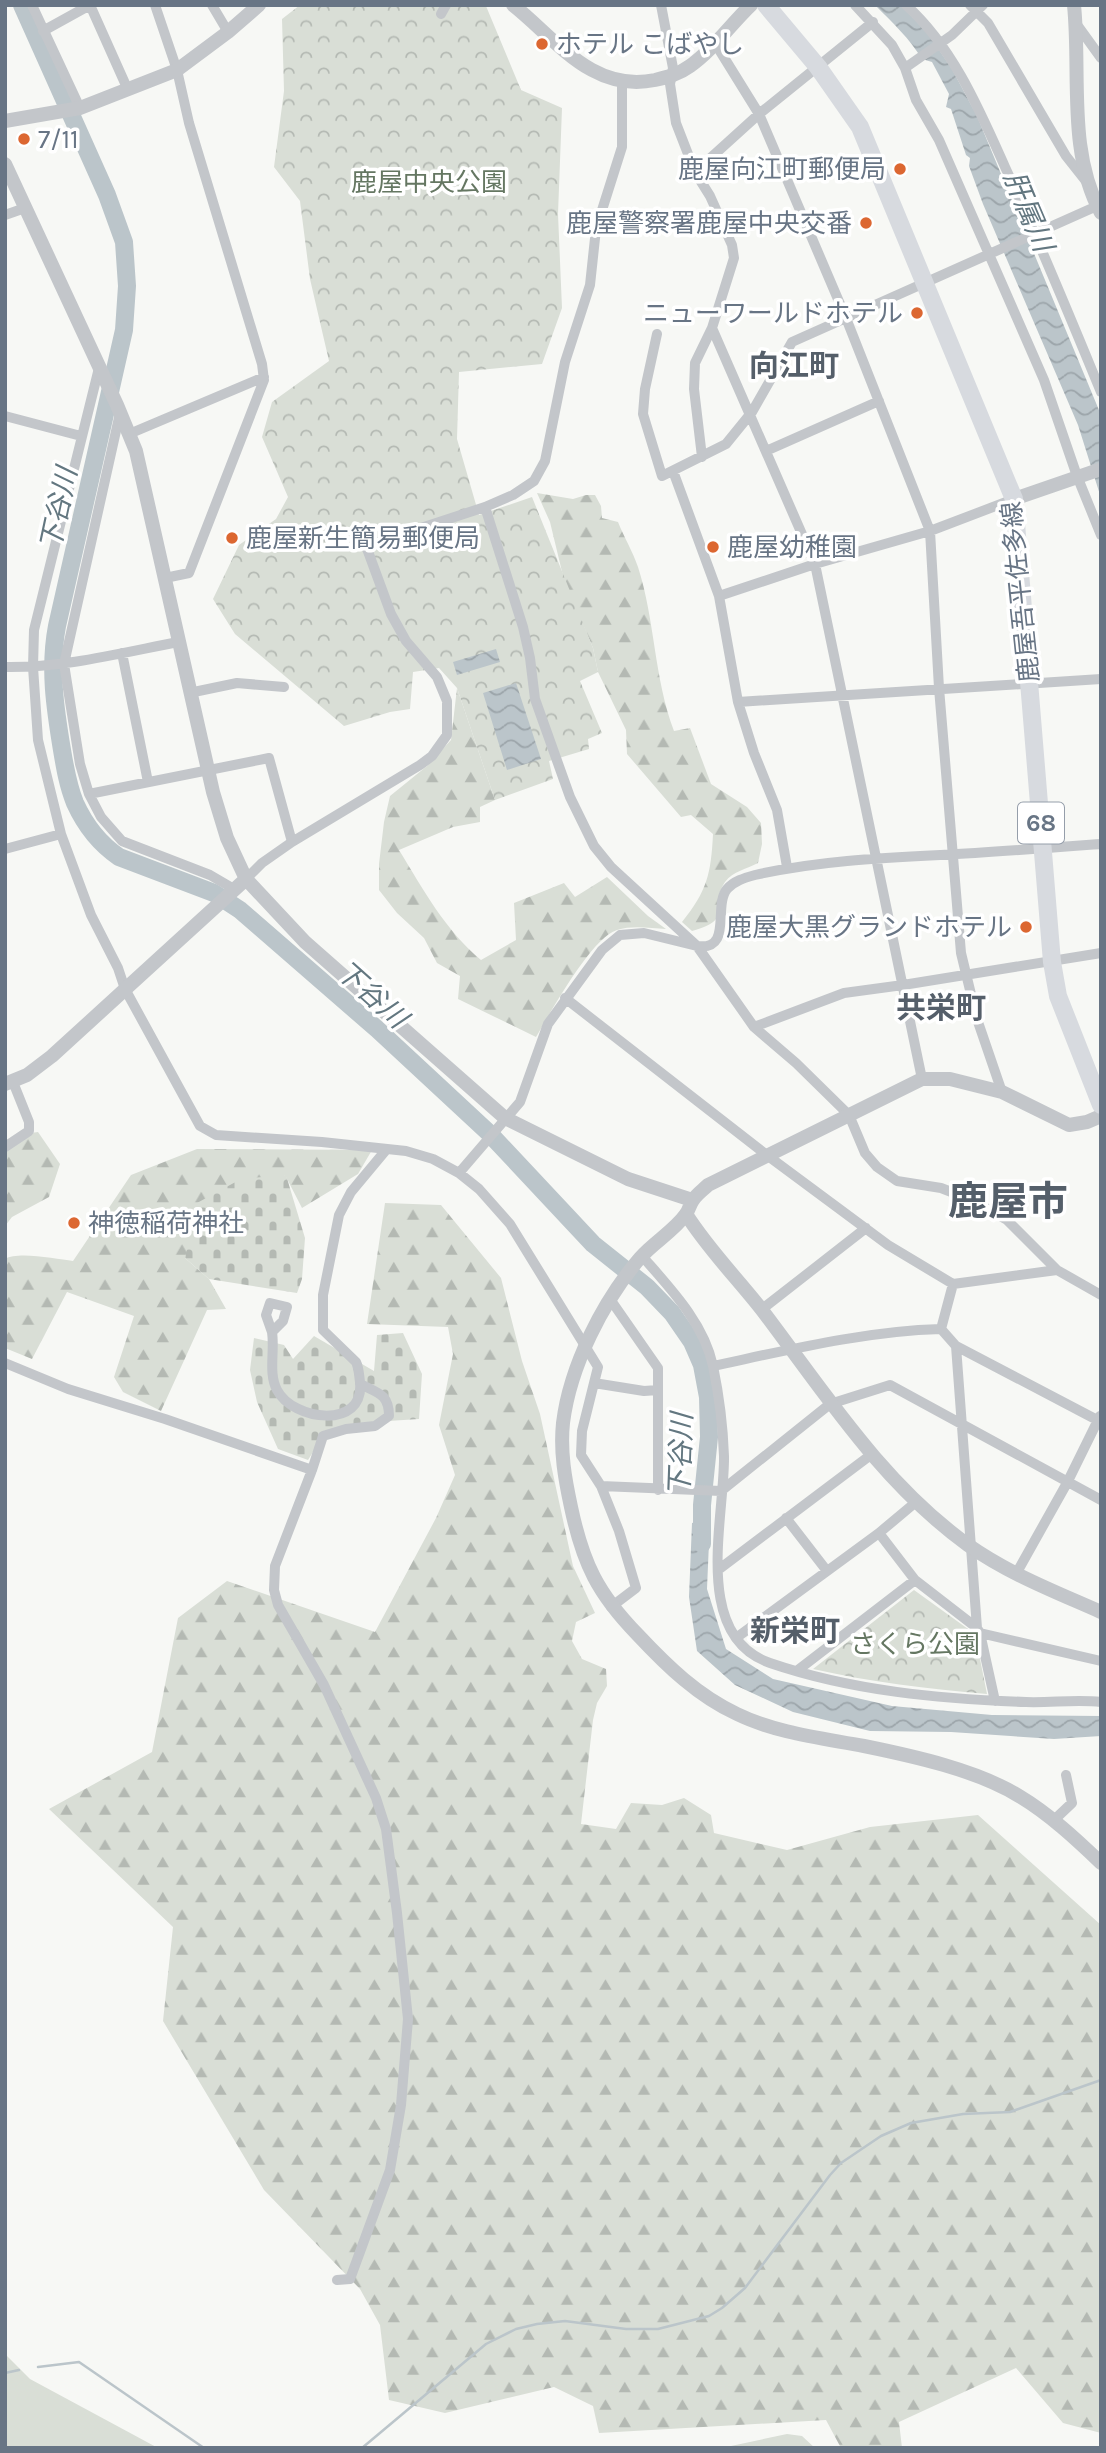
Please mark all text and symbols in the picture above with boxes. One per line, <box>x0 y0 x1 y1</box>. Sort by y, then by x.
place label: ホテル こばやし <box>556 29 744 60</box>
marker: ホテル こばやし <box>534 36 550 52</box>
place label: 7/11 <box>38 124 79 155</box>
marker: 7/11 <box>16 131 32 147</box>
place label: 鹿屋向江町郵便局 <box>678 154 886 185</box>
marker: 鹿屋向江町郵便局 <box>892 161 908 177</box>
water label: 肝属川 <box>997 166 1061 259</box>
park label: 鹿屋中央公園 <box>351 167 507 198</box>
place label: 鹿屋警察署鹿屋中央交番 <box>566 208 852 239</box>
marker: 鹿屋警察署鹿屋中央交番 <box>858 215 874 231</box>
place label: ニューワールドホテル <box>643 298 903 329</box>
marker: ニューワールドホテル <box>909 305 925 321</box>
district label: 向江町 <box>749 348 839 384</box>
water label: 下谷川 <box>34 462 84 554</box>
street label: 鹿屋吾平佐多線 <box>996 500 1045 684</box>
place label: 鹿屋新生簡易郵便局 <box>246 523 480 554</box>
marker: 鹿屋新生簡易郵便局 <box>224 530 240 546</box>
place label: 鹿屋幼稚園 <box>727 532 857 563</box>
marker: 鹿屋幼稚園 <box>705 539 721 555</box>
road number: 68 <box>1018 802 1064 844</box>
place label: 鹿屋大黒グランドホテル <box>726 912 1012 943</box>
marker: 鹿屋大黒グランドホテル <box>1018 919 1034 935</box>
water label: 下谷川 <box>329 954 416 1037</box>
district label: 共栄町 <box>896 990 986 1026</box>
district label: 鹿屋市 <box>948 1178 1068 1225</box>
place label: 神徳稲荷神社 <box>88 1208 244 1239</box>
marker: 神徳稲荷神社 <box>66 1215 82 1231</box>
water label: 下谷川 <box>663 1409 699 1498</box>
district label: 新栄町 <box>750 1613 840 1649</box>
park label: さくら公園 <box>850 1629 980 1660</box>

